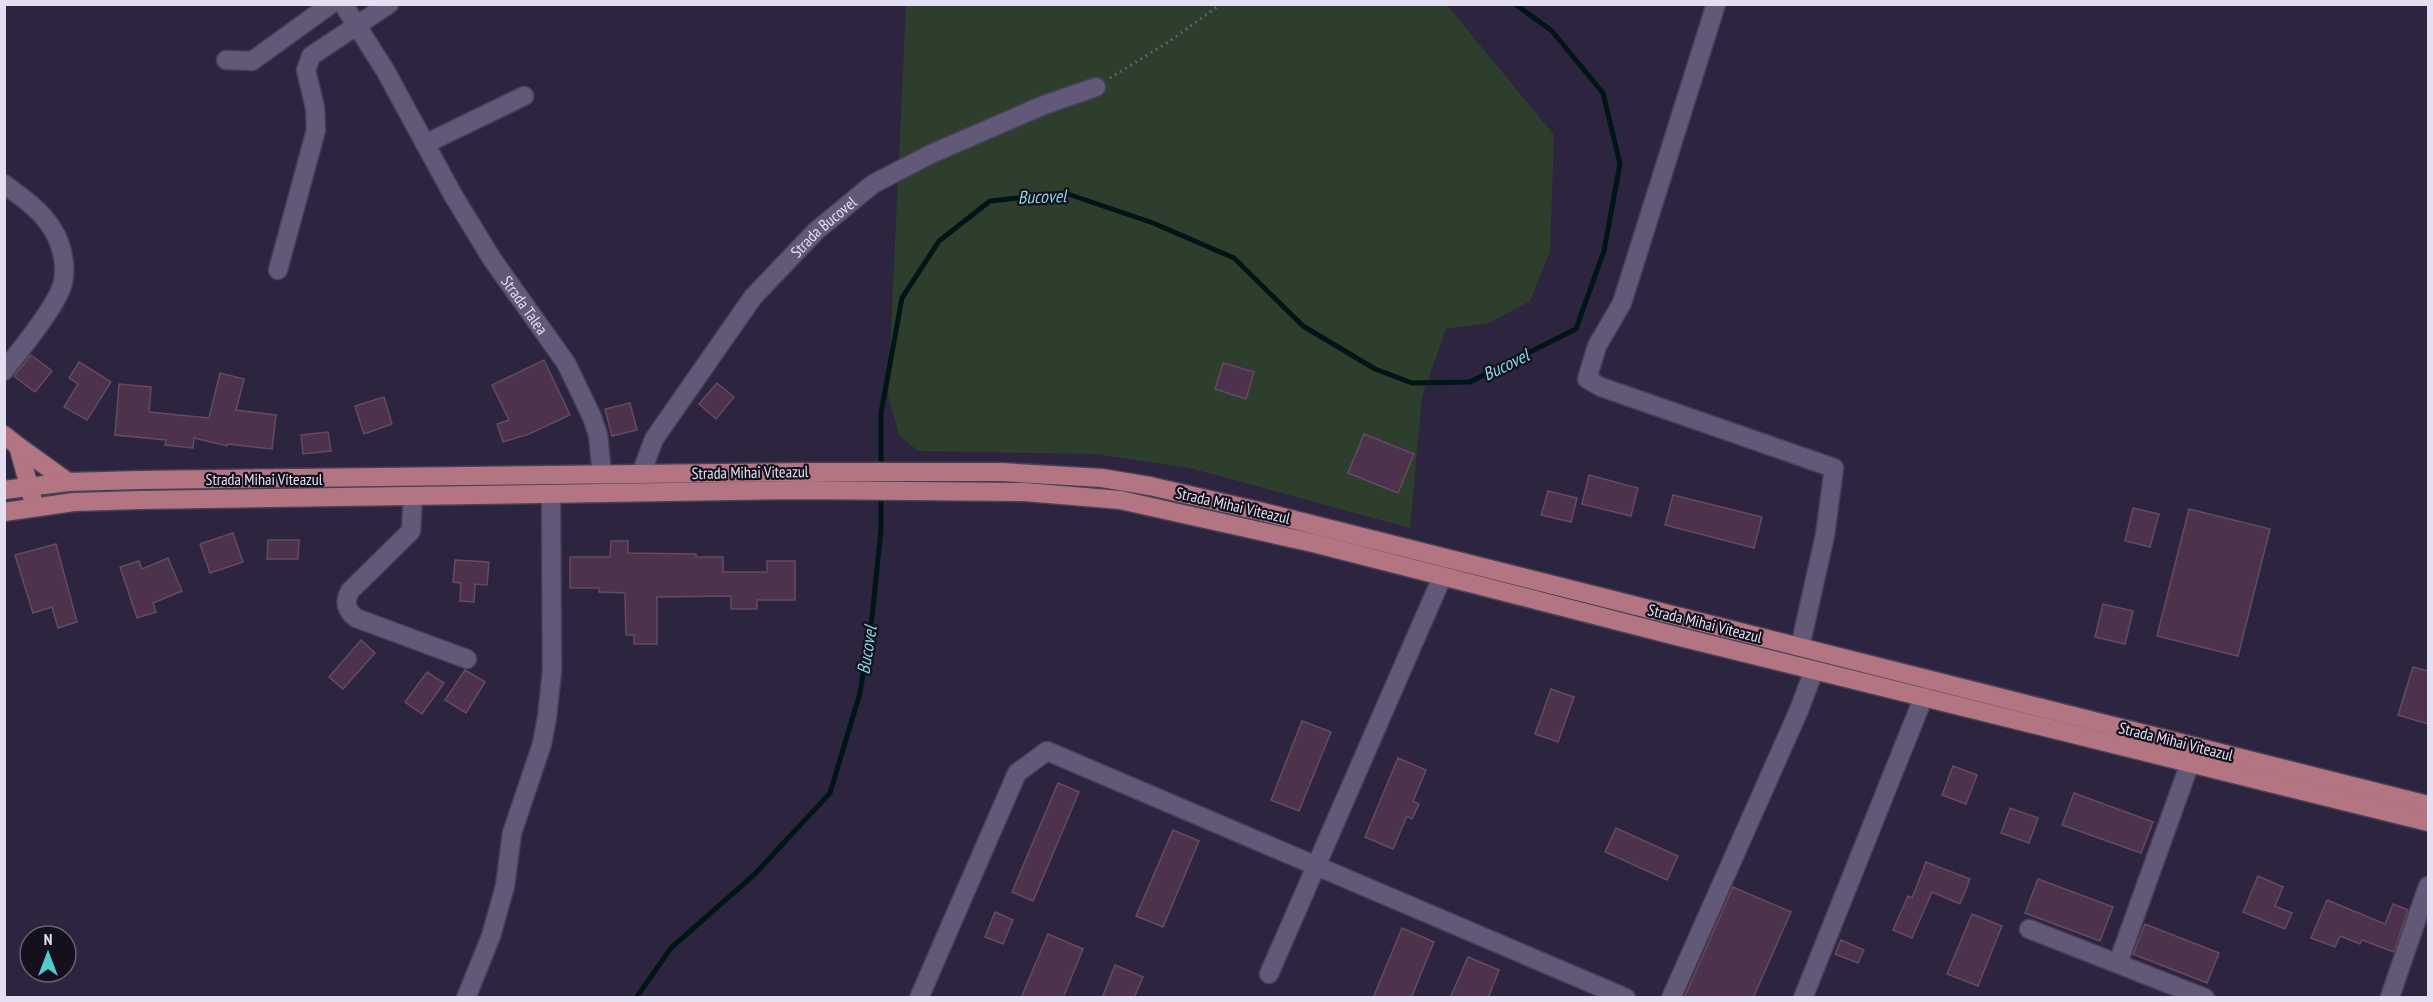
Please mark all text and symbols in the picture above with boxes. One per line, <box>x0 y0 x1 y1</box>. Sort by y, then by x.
water label: Bucovel <box>1017 184 1068 209</box>
street label: Strada Bucovel <box>786 192 861 262</box>
street label: Strada Talea <box>497 272 552 338</box>
water label: Bucovel <box>1479 343 1534 386</box>
street label: Strada Mihai Viteazul <box>691 461 809 483</box>
street label: Strada Mihai Viteazul <box>206 469 323 489</box>
street label: Strada Mihai Viteazul <box>1174 482 1292 528</box>
street label: Strada Mihai Viteazul <box>1646 599 1764 647</box>
water label: Bucovel <box>851 622 882 676</box>
street label: Strada Mihai Viteazul <box>2117 717 2235 765</box>
north arrow <box>18 924 78 984</box>
text: N <box>44 929 52 949</box>

